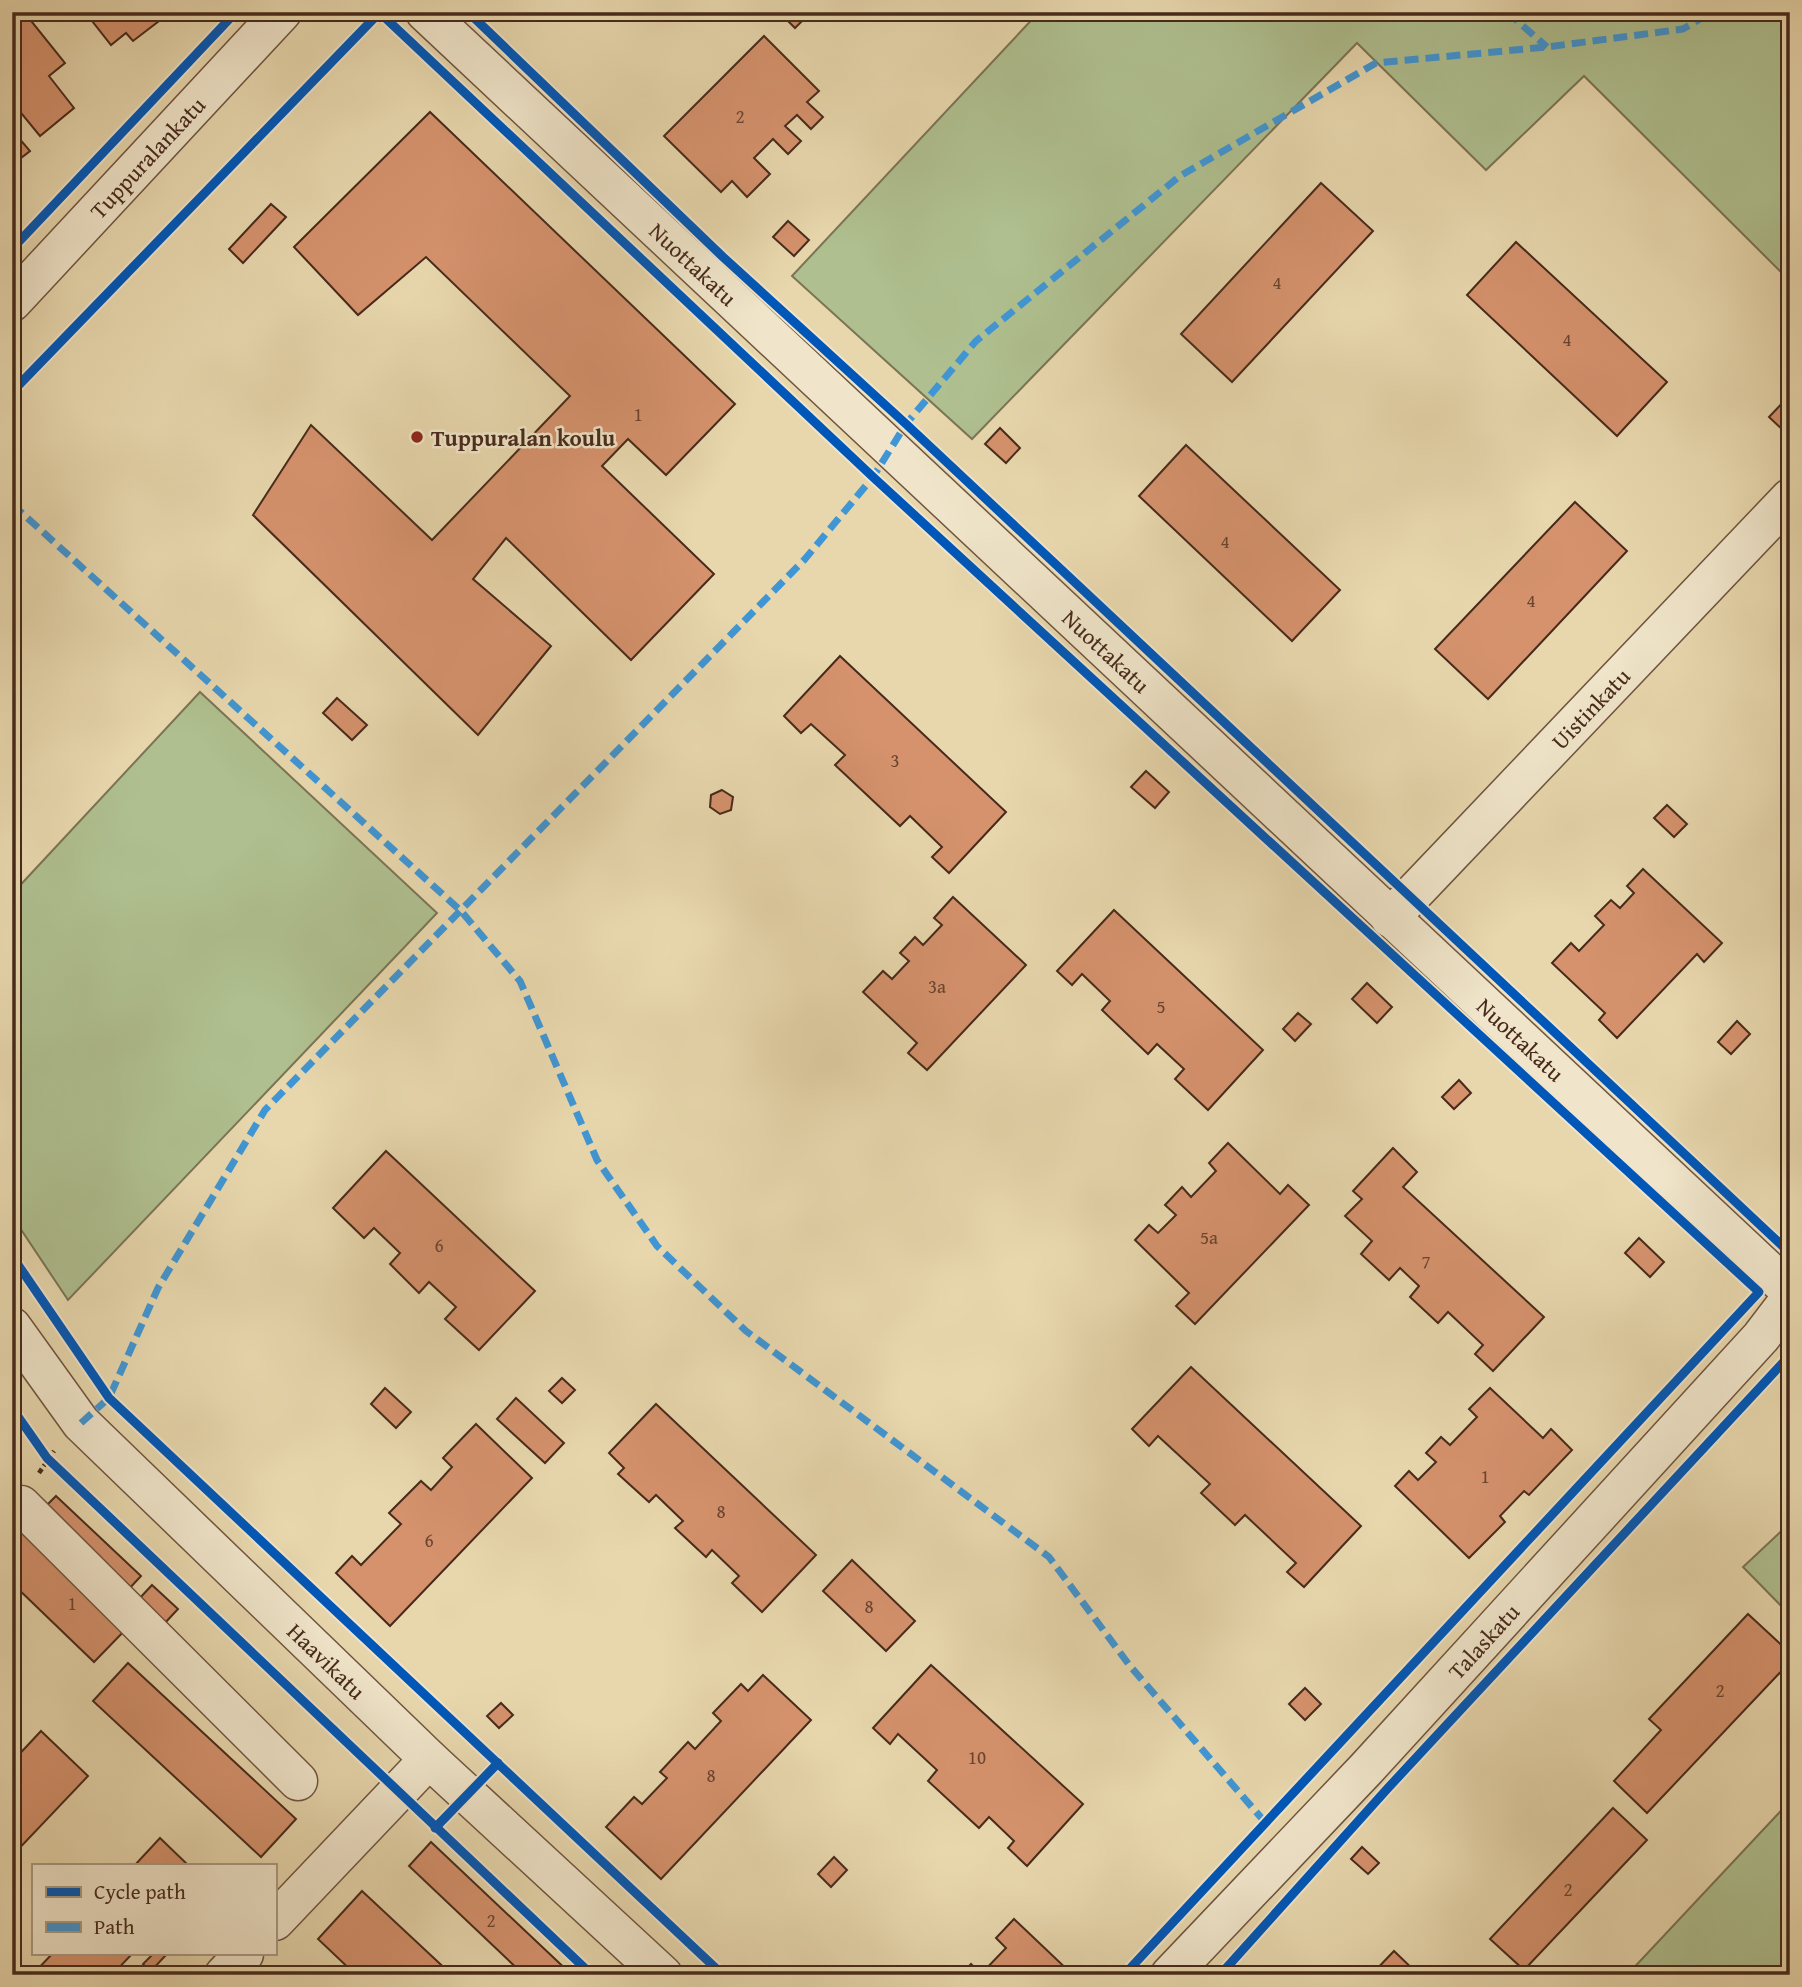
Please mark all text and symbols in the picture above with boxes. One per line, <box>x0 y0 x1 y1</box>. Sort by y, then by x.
street label: Tuppuralankatu <box>82 88 213 225</box>
house number: 2 <box>735 102 745 130</box>
street label: Nuottakatu <box>642 214 745 313</box>
house number: 4 <box>1272 268 1282 296</box>
house number: 4 <box>1562 325 1572 353</box>
house number: 1 <box>633 400 643 428</box>
place label: Tuppuralan koulu <box>431 421 616 454</box>
marker: Tuppuralan koulu <box>409 429 425 445</box>
house number: 4 <box>1220 527 1230 555</box>
house number: 4 <box>1526 586 1536 614</box>
street label: Nuottakatu <box>1055 601 1158 700</box>
street label: Uistinkatu <box>1543 660 1637 756</box>
house number: 3 <box>890 746 900 774</box>
house number: 3a <box>928 972 946 1000</box>
street label: Nuottakatu <box>1470 990 1573 1089</box>
house number: 5 <box>1156 992 1166 1020</box>
house number: 5a <box>1200 1223 1218 1251</box>
house number: 6 <box>434 1231 444 1259</box>
house number: 7 <box>1421 1247 1431 1275</box>
house number: 1 <box>1480 1462 1490 1490</box>
house number: 8 <box>716 1497 726 1525</box>
house number: 6 <box>424 1526 434 1554</box>
house number: 1 <box>67 1589 77 1617</box>
house number: 8 <box>864 1592 874 1620</box>
street label: Talaskatu <box>1440 1595 1527 1686</box>
street label: Haavikatu <box>280 1615 374 1707</box>
house number: 2 <box>1715 1676 1725 1704</box>
house number: 10 <box>968 1743 986 1771</box>
house number: 8 <box>706 1761 716 1789</box>
legend <box>32 1864 276 1955</box>
house number: 2 <box>1563 1875 1573 1903</box>
text: Cycle path <box>94 1876 186 1907</box>
house number: 2 <box>486 1906 496 1934</box>
text: Path <box>94 1911 135 1942</box>

